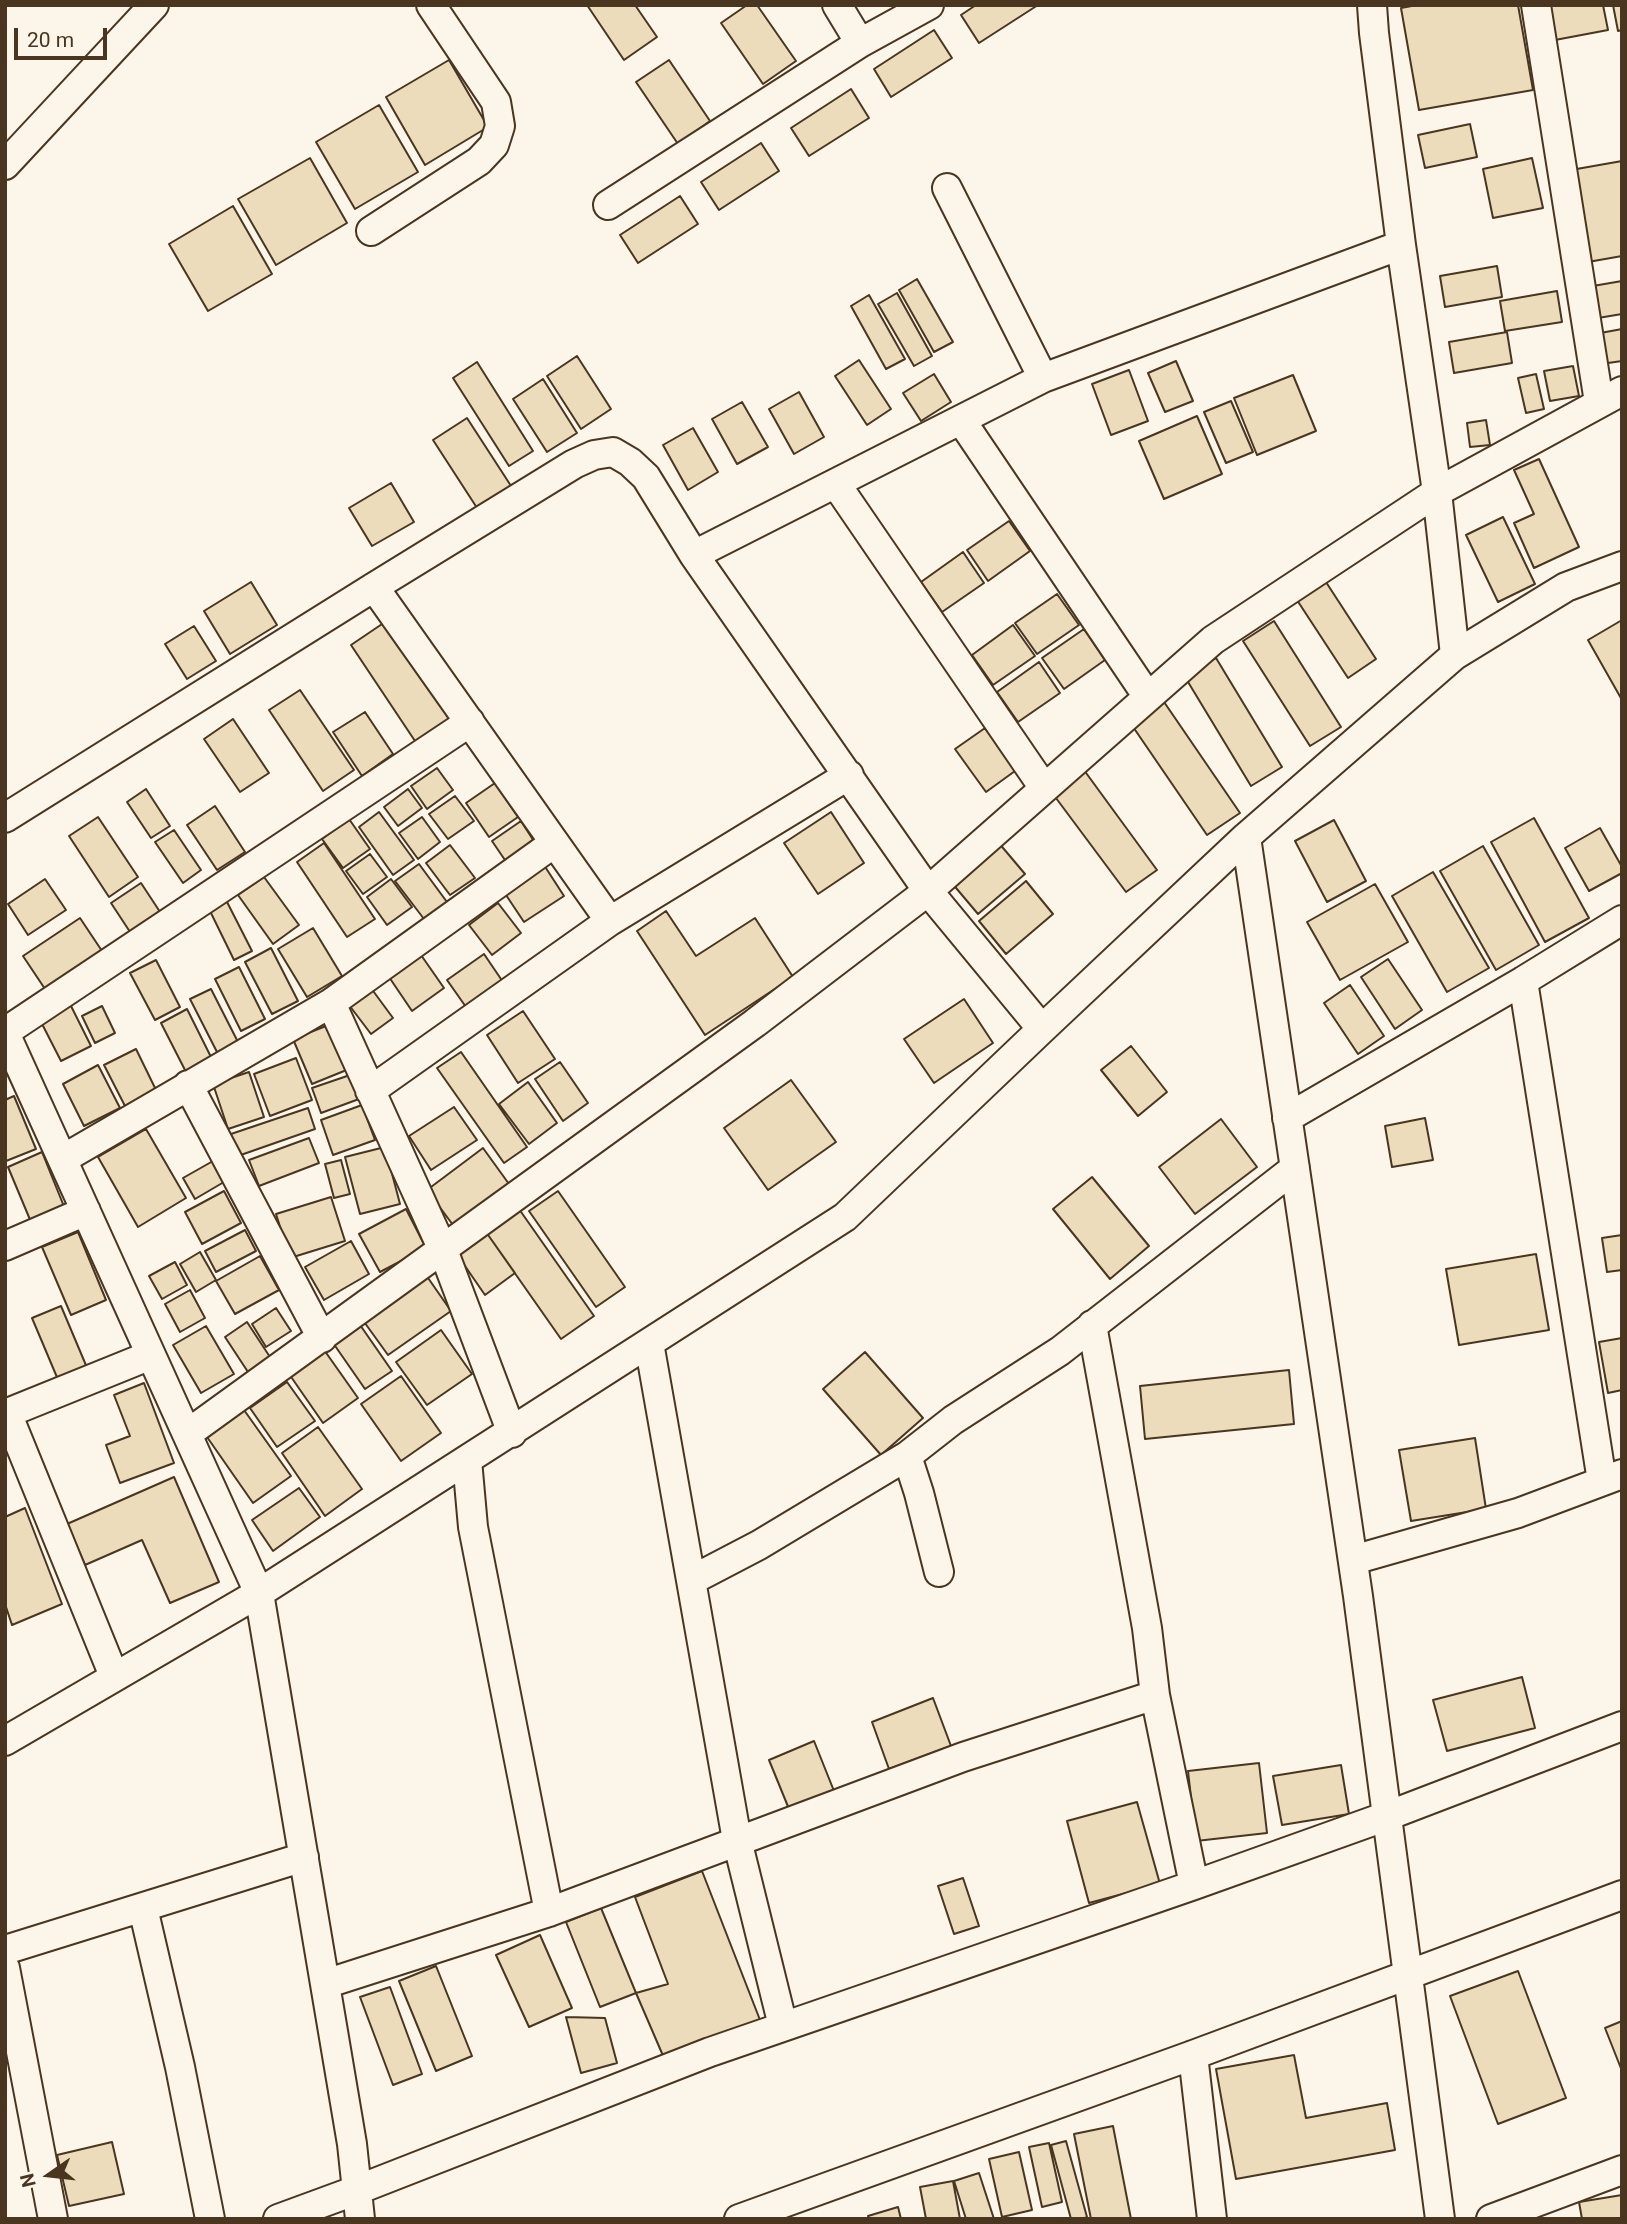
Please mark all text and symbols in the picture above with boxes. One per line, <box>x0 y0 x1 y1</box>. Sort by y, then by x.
scale bar <box>18 14 110 58</box>
text: 20 m <box>27 28 74 52</box>
north arrow <box>14 2140 84 2210</box>
text: N <box>15 2171 41 2189</box>

